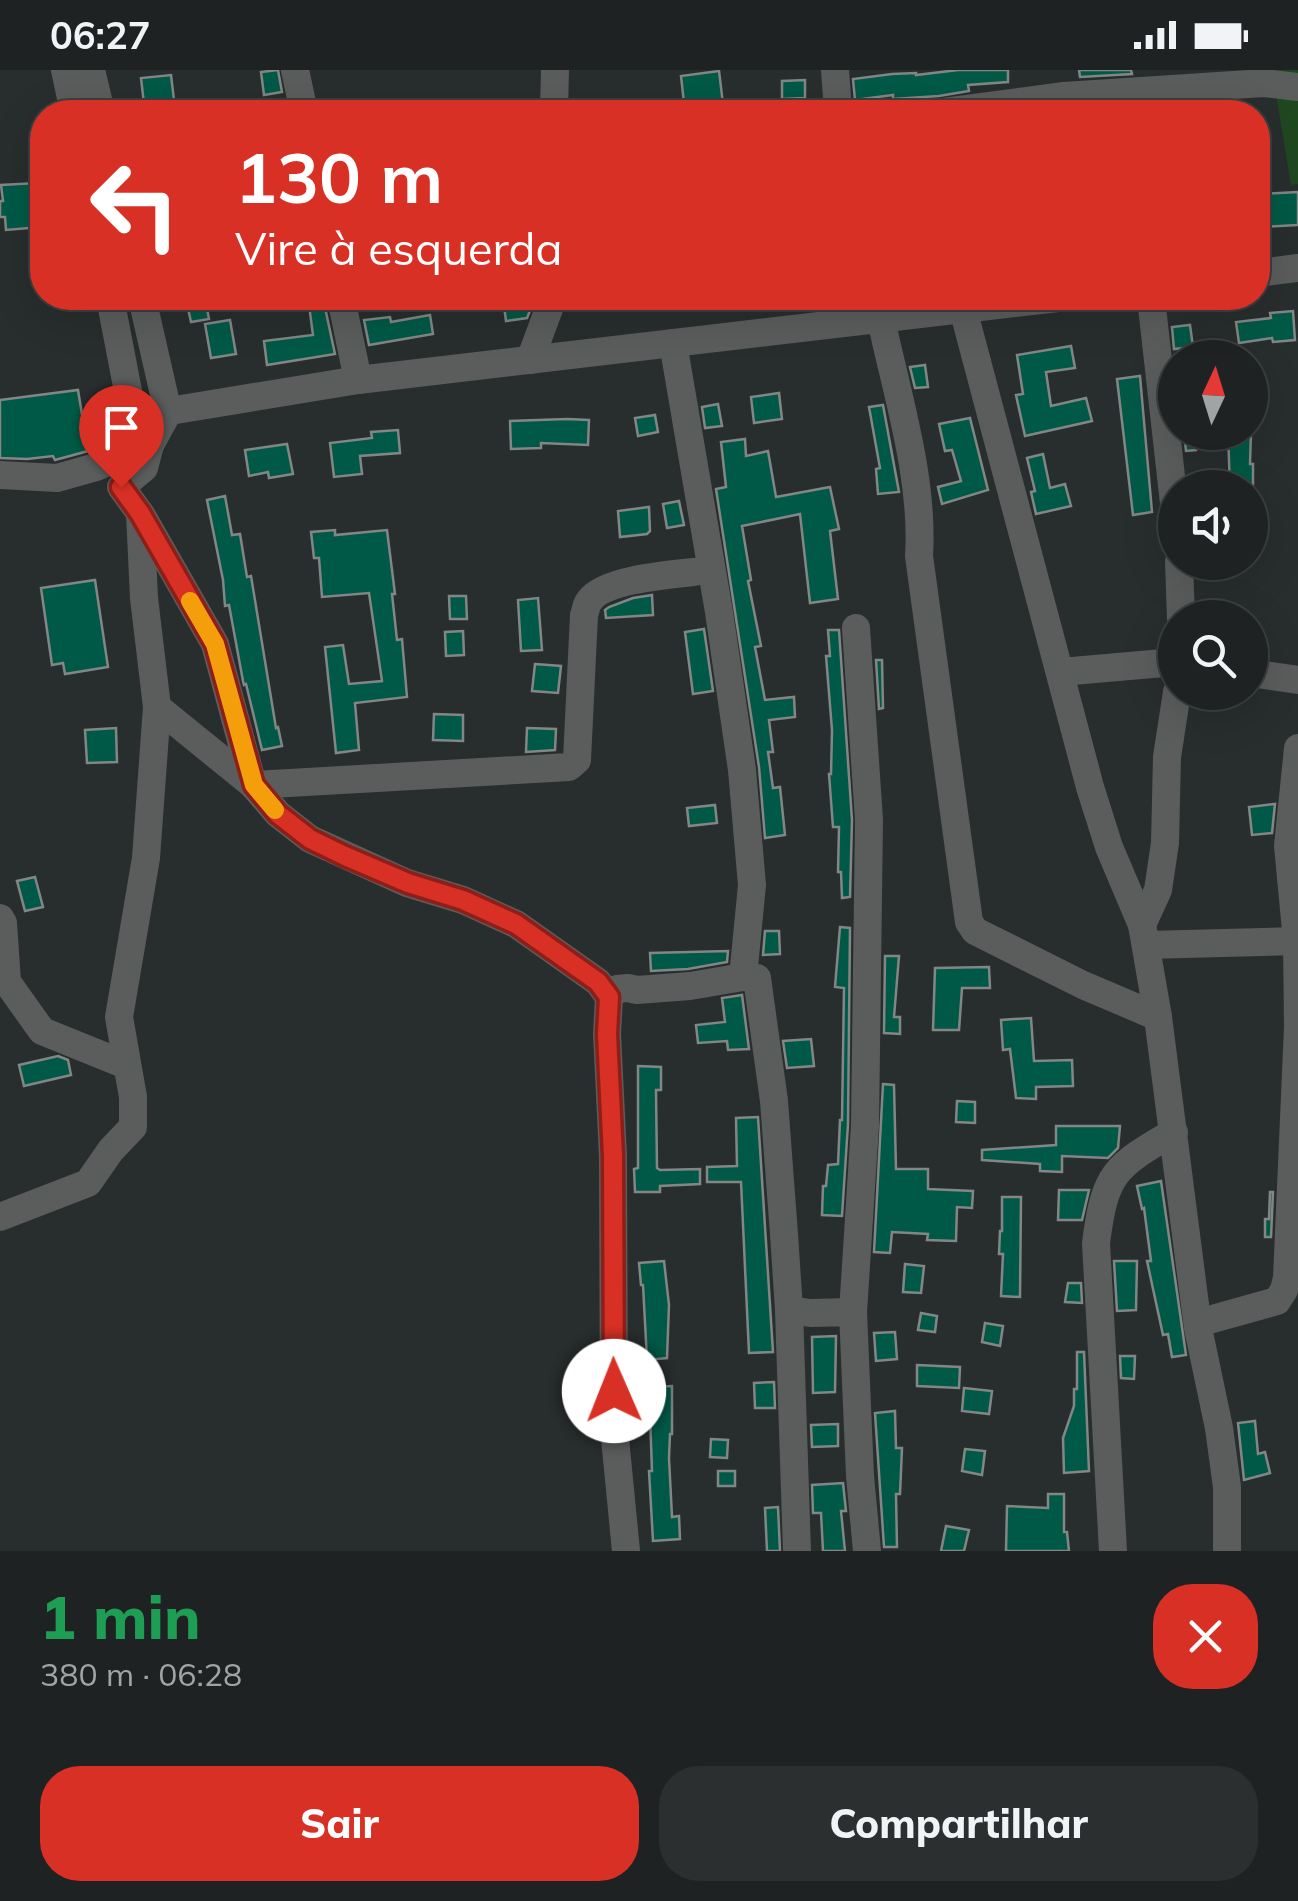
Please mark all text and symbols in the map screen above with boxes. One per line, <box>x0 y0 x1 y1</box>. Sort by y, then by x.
text: 06:27 <box>50 11 151 59</box>
text: 130 m <box>235 133 443 221</box>
icon: left <box>70 140 200 270</box>
text: Vire à esquerda <box>235 220 562 276</box>
north arrow <box>1158 340 1268 450</box>
map controls <box>1158 340 1268 710</box>
pin <box>79 385 164 488</box>
icon: arrive <box>94 400 149 455</box>
button: sound <box>1158 470 1268 580</box>
button: search <box>1158 600 1268 710</box>
position arrow <box>562 1339 666 1443</box>
text: 1 min <box>40 1579 201 1654</box>
button: close <box>1153 1584 1258 1689</box>
text: 380 m · 06:28 <box>40 1654 242 1694</box>
button: Sair <box>40 1766 639 1881</box>
button: Compartilhar <box>659 1766 1258 1881</box>

